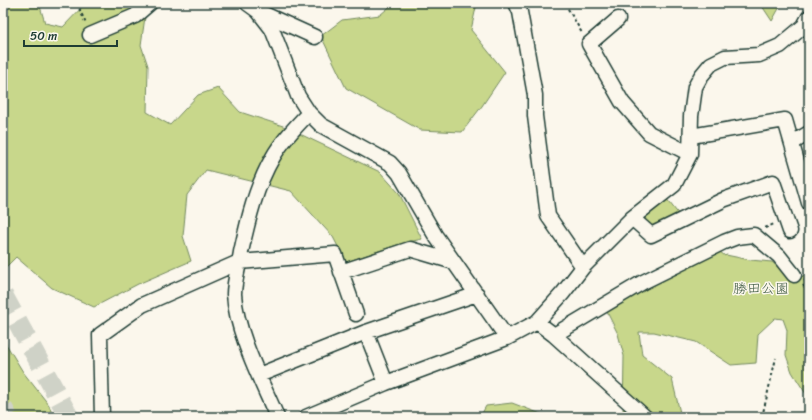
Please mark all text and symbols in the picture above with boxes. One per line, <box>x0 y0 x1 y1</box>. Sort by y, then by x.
scale bar <box>24 22 117 48</box>
text: 50 m <box>30 25 57 47</box>
park label: 勝田公園 <box>733 276 789 301</box>

